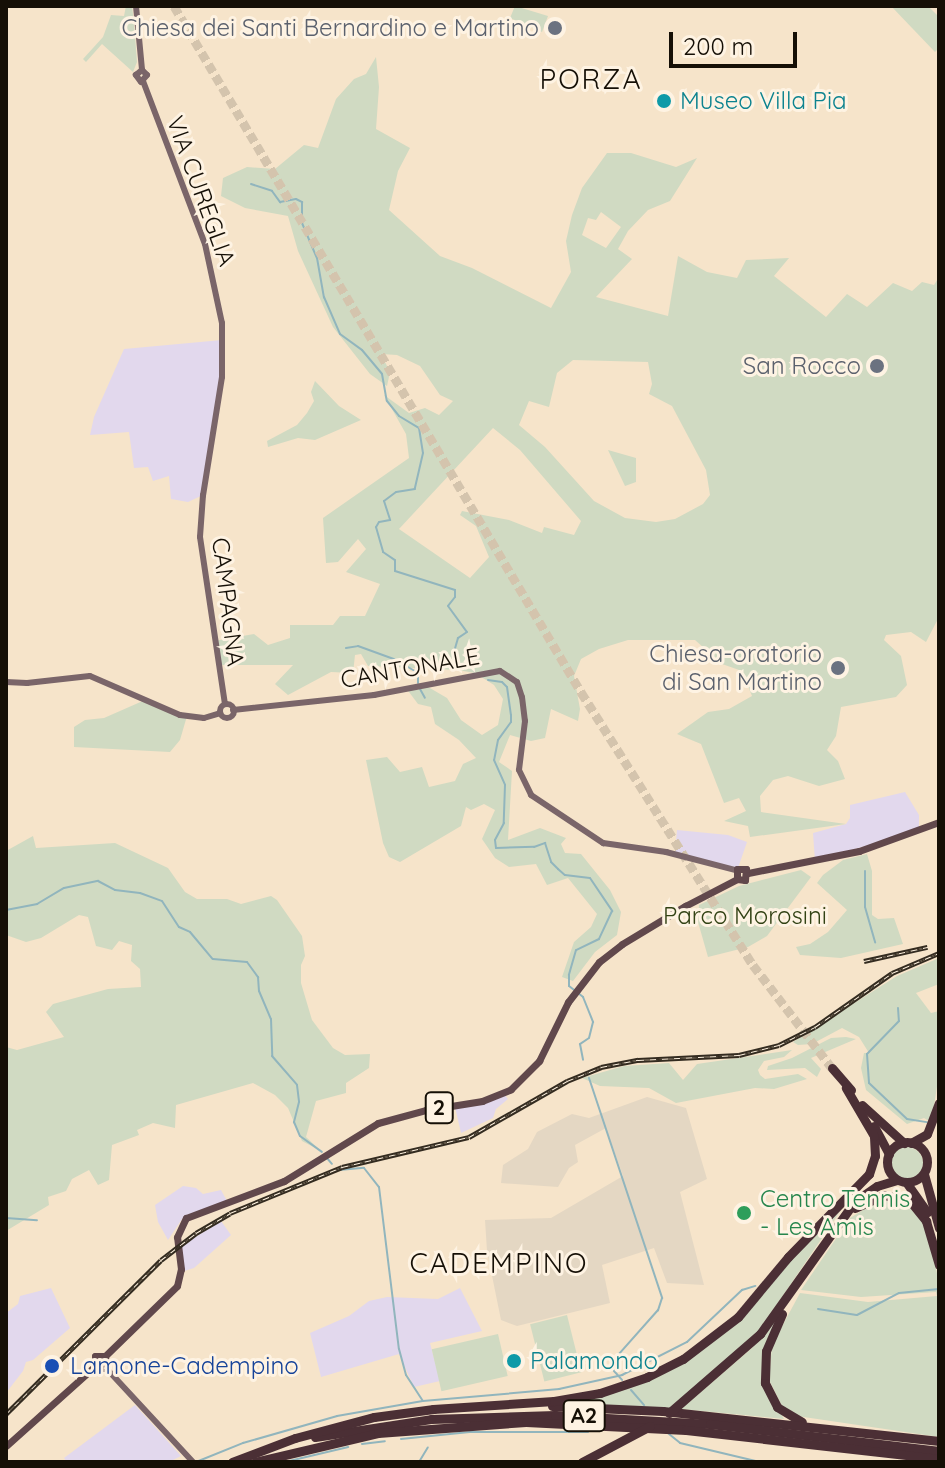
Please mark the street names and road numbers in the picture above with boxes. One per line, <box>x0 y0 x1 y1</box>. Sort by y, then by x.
street label: VIA CUREGLIA <box>161 112 241 270</box>
street label: CAMPAGNA <box>206 536 250 668</box>
street label: CANTONALE <box>338 642 482 694</box>
road number: 2 <box>423 1090 455 1126</box>
road number: A2 <box>562 1398 606 1434</box>

